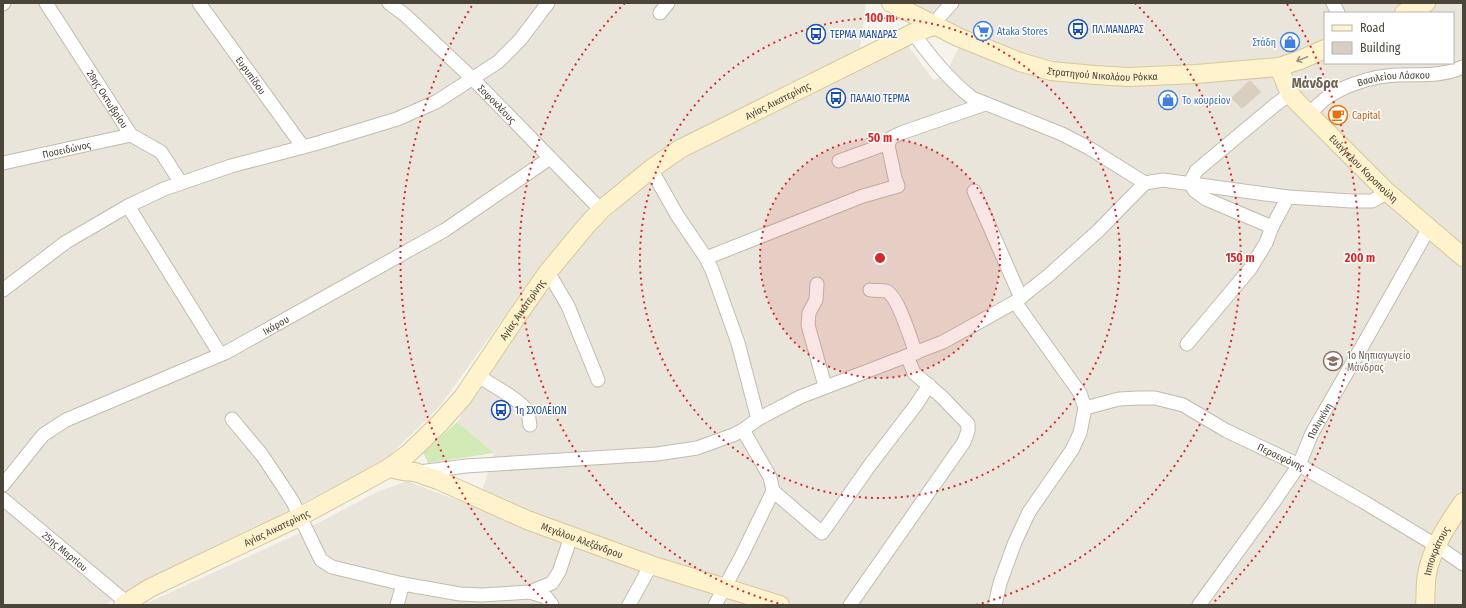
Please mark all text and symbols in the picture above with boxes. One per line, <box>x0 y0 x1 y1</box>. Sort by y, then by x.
text: 100 m <box>865 11 895 25</box>
legend <box>1324 12 1454 64</box>
bus stop icon: ΠΛ.ΜΑΝΔΡΑΣ <box>1067 18 1089 40</box>
supermarket icon: Ataka Stores <box>972 20 994 42</box>
text: Road <box>1360 21 1385 35</box>
bus stop icon: ΤΕΡΜΑ ΜΑΝΔΡΑΣ <box>805 23 827 45</box>
place label: ΠΛ.ΜΑΝΔΡΑΣ <box>1092 24 1144 36</box>
place label: Ataka Stores <box>997 26 1048 38</box>
place label: ΤΕΡΜΑ ΜΑΝΔΡΑΣ <box>830 29 898 41</box>
shop icon: Στάδη <box>1279 31 1301 53</box>
place label: Στάδη <box>1252 36 1276 49</box>
text: Building <box>1360 41 1401 55</box>
street label: Ευρυπίδου <box>233 55 268 97</box>
one-way arrow <box>1297 55 1309 63</box>
street label: Στρατηγού Νικολάου Ρόκκα <box>1046 65 1158 84</box>
street label: 28ης Οκτωβρίου <box>84 68 130 131</box>
street label: Βασιλείου Λάσκου <box>1356 69 1430 89</box>
district label: Μάνδρα <box>1292 75 1339 92</box>
street label: Αγίας Αικατερίνης <box>743 80 813 123</box>
street label: Σοφοκλέους <box>475 83 519 127</box>
bus stop icon: ΠΑΛΑΙΟ ΤΕΡΜΑ <box>825 87 847 109</box>
shop icon: Το κουρείον <box>1157 89 1179 111</box>
place label: ΠΑΛΑΙΟ ΤΕΡΜΑ <box>850 93 910 105</box>
place label: Το κουρείον <box>1182 94 1231 107</box>
cafe icon: Capital <box>1327 104 1349 126</box>
place label: Capital <box>1352 110 1381 122</box>
text: 50 m <box>868 131 892 145</box>
street label: Ευάγγελου Κοροπούλη <box>1326 133 1400 205</box>
street label: Ποσειδώνος <box>41 139 93 161</box>
centre of rings <box>873 251 887 265</box>
text: 150 m <box>1225 251 1255 265</box>
text: 200 m <box>1344 251 1375 265</box>
street label: Αγίας Αικατερίνης <box>498 276 549 343</box>
street label: Ικάρου <box>261 314 291 338</box>
place label: 1ο Νηπιαγωγείο Μάνδρας <box>1347 349 1411 374</box>
school or university icon: 1ο Νηπιαγωγείο Μάνδρας <box>1322 350 1344 372</box>
bus stop icon: 1η ΣΧΟΛΕΙΩΝ <box>490 399 512 421</box>
street label: Παλιγκίνη <box>1305 401 1335 441</box>
place label: 1η ΣΧΟΛΕΙΩΝ <box>515 405 567 417</box>
street label: Περσεφόνης <box>1255 441 1307 474</box>
street label: Αγίας Αικατερίνης <box>242 507 312 549</box>
street label: Μεγάλου Αλεξάνδρου <box>539 521 624 561</box>
street label: Ιπποκράτους <box>1422 524 1453 576</box>
street label: 25ης Μαρτίου <box>39 529 90 574</box>

